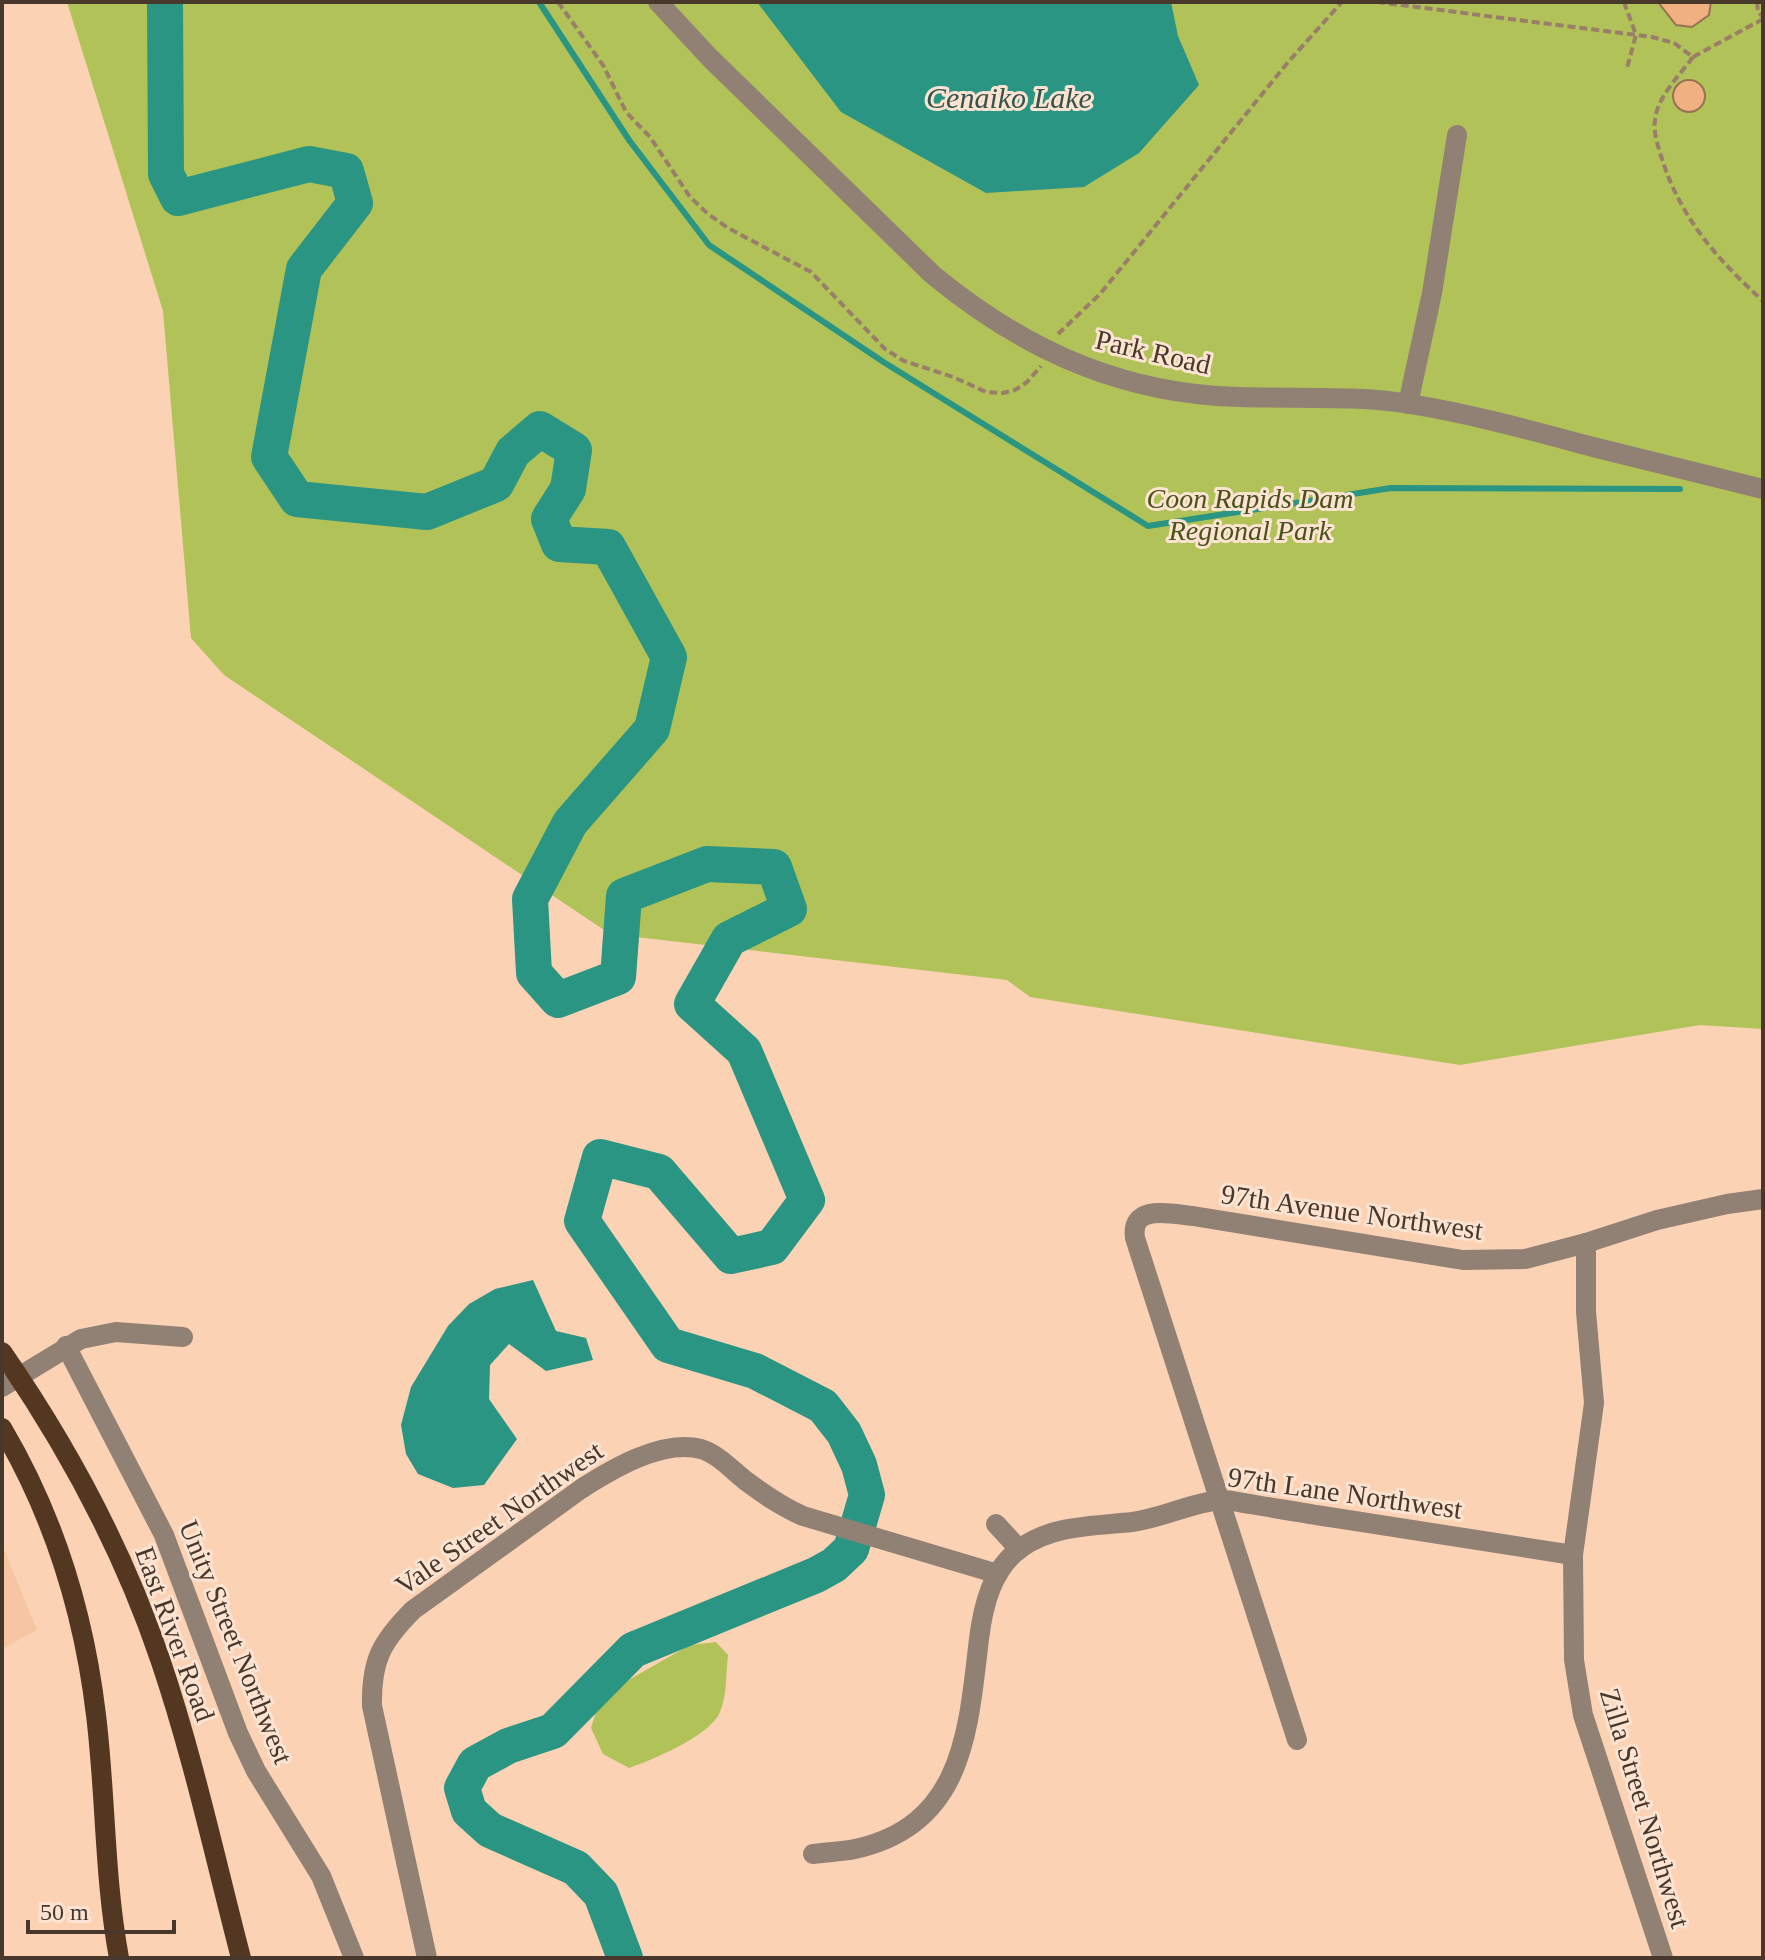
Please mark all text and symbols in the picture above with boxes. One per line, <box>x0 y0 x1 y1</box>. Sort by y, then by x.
water label: Cenaiko Lake <box>926 81 1092 114</box>
street label: Park Road <box>1092 324 1214 380</box>
park label: Coon Rapids Dam Regional Park <box>1147 483 1353 546</box>
street label: 97th Avenue Northwest <box>1219 1178 1485 1246</box>
street label: Vale Street Northwest <box>389 1435 609 1601</box>
street label: 97th Lane Northwest <box>1226 1461 1464 1525</box>
street label: Unity Street Northwest <box>173 1516 299 1768</box>
street label: East River Road <box>129 1542 221 1726</box>
street label: Zilla Street Northwest <box>1594 1684 1696 1932</box>
scale bar <box>28 1884 174 1934</box>
text: 50 m <box>40 1899 89 1925</box>

